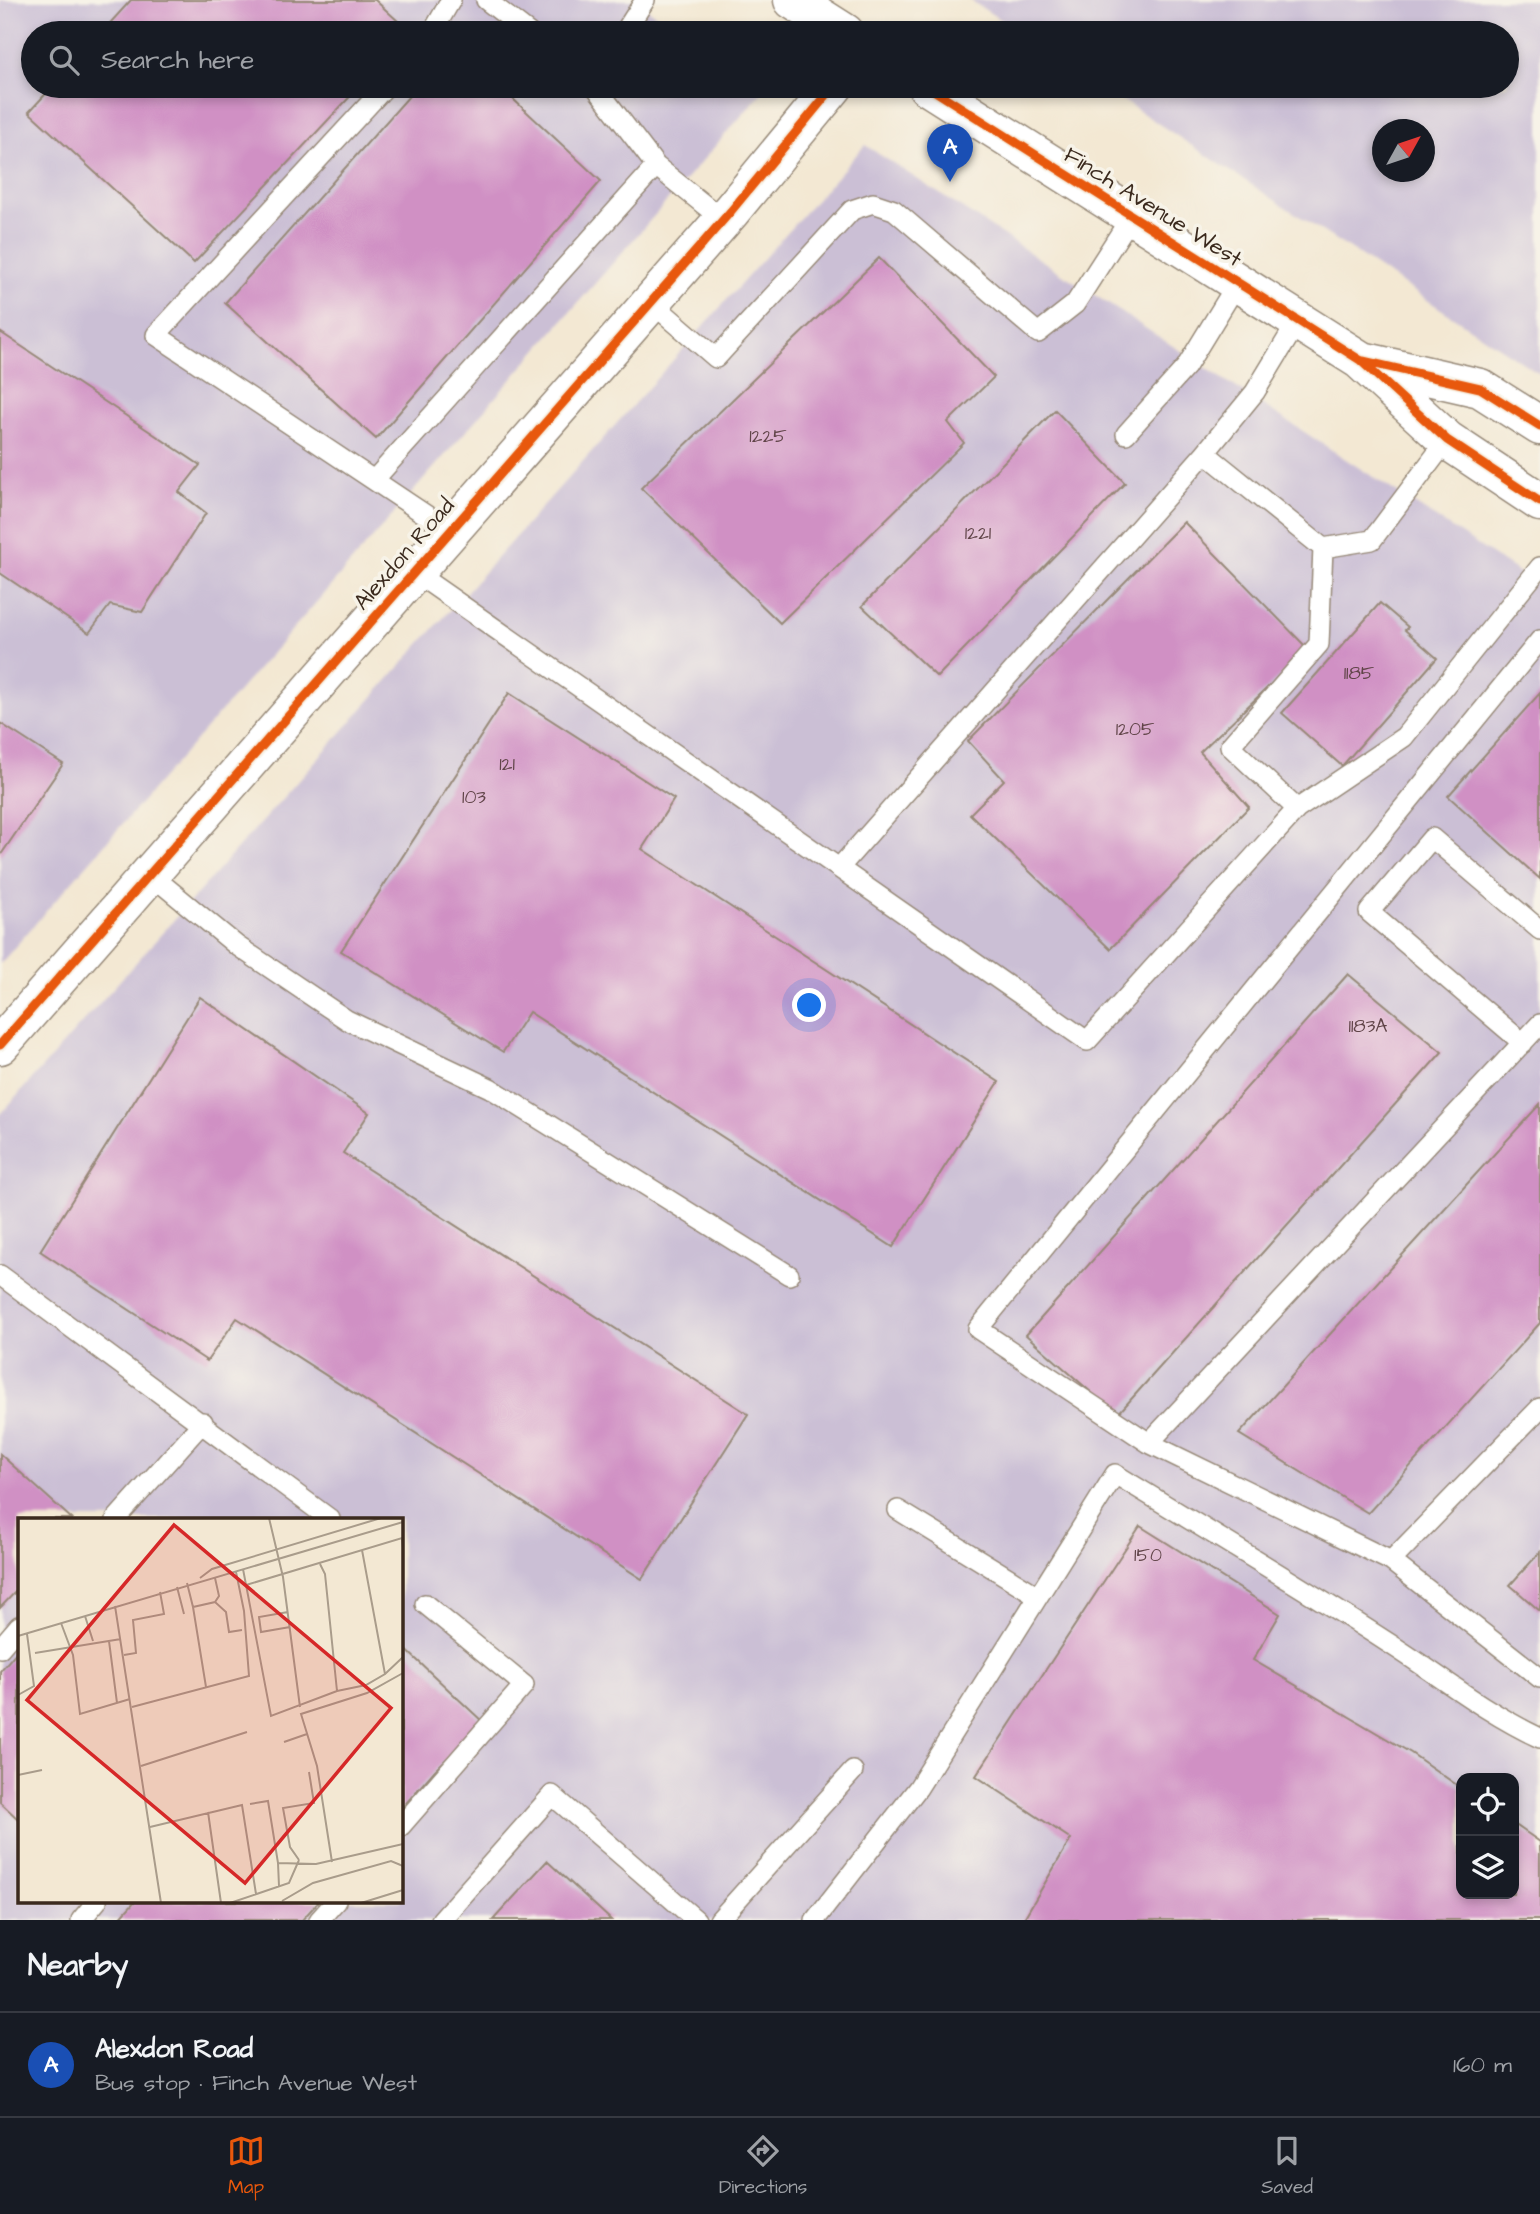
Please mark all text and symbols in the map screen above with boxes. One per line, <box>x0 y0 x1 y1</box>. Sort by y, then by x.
search box <box>21 21 1519 98</box>
icon: search <box>45 41 83 79</box>
text: Search here <box>101 42 254 78</box>
north arrow <box>1372 119 1435 182</box>
pin: A <box>927 124 973 182</box>
street label: Finch Avenue West <box>1058 139 1249 275</box>
house number: 1225 <box>749 423 787 450</box>
street label: Alexdon Road <box>346 491 462 617</box>
house number: 1221 <box>965 520 992 547</box>
house number: 1185 <box>1344 660 1375 687</box>
house number: 1205 <box>1116 716 1155 743</box>
house number: 121 <box>499 751 515 778</box>
house number: 103 <box>462 784 486 811</box>
your location <box>792 988 826 1022</box>
house number: 1183A <box>1348 1013 1388 1040</box>
inset map <box>18 1518 402 1902</box>
house number: 150 <box>1134 1542 1162 1569</box>
map controls <box>1456 1773 1519 1899</box>
button: locate <box>1456 1773 1519 1836</box>
button: layers <box>1456 1836 1519 1899</box>
text: Nearby <box>28 1945 128 1987</box>
text: Alexdon Road <box>95 2031 253 2067</box>
text: A <box>44 2049 58 2081</box>
text: 160 m <box>1453 2049 1512 2081</box>
text: Bus stop · Finch Avenue West <box>95 2067 417 2099</box>
tab: Map <box>227 2132 265 2201</box>
tab: Directions <box>719 2132 807 2201</box>
tab: Saved <box>1261 2132 1313 2201</box>

